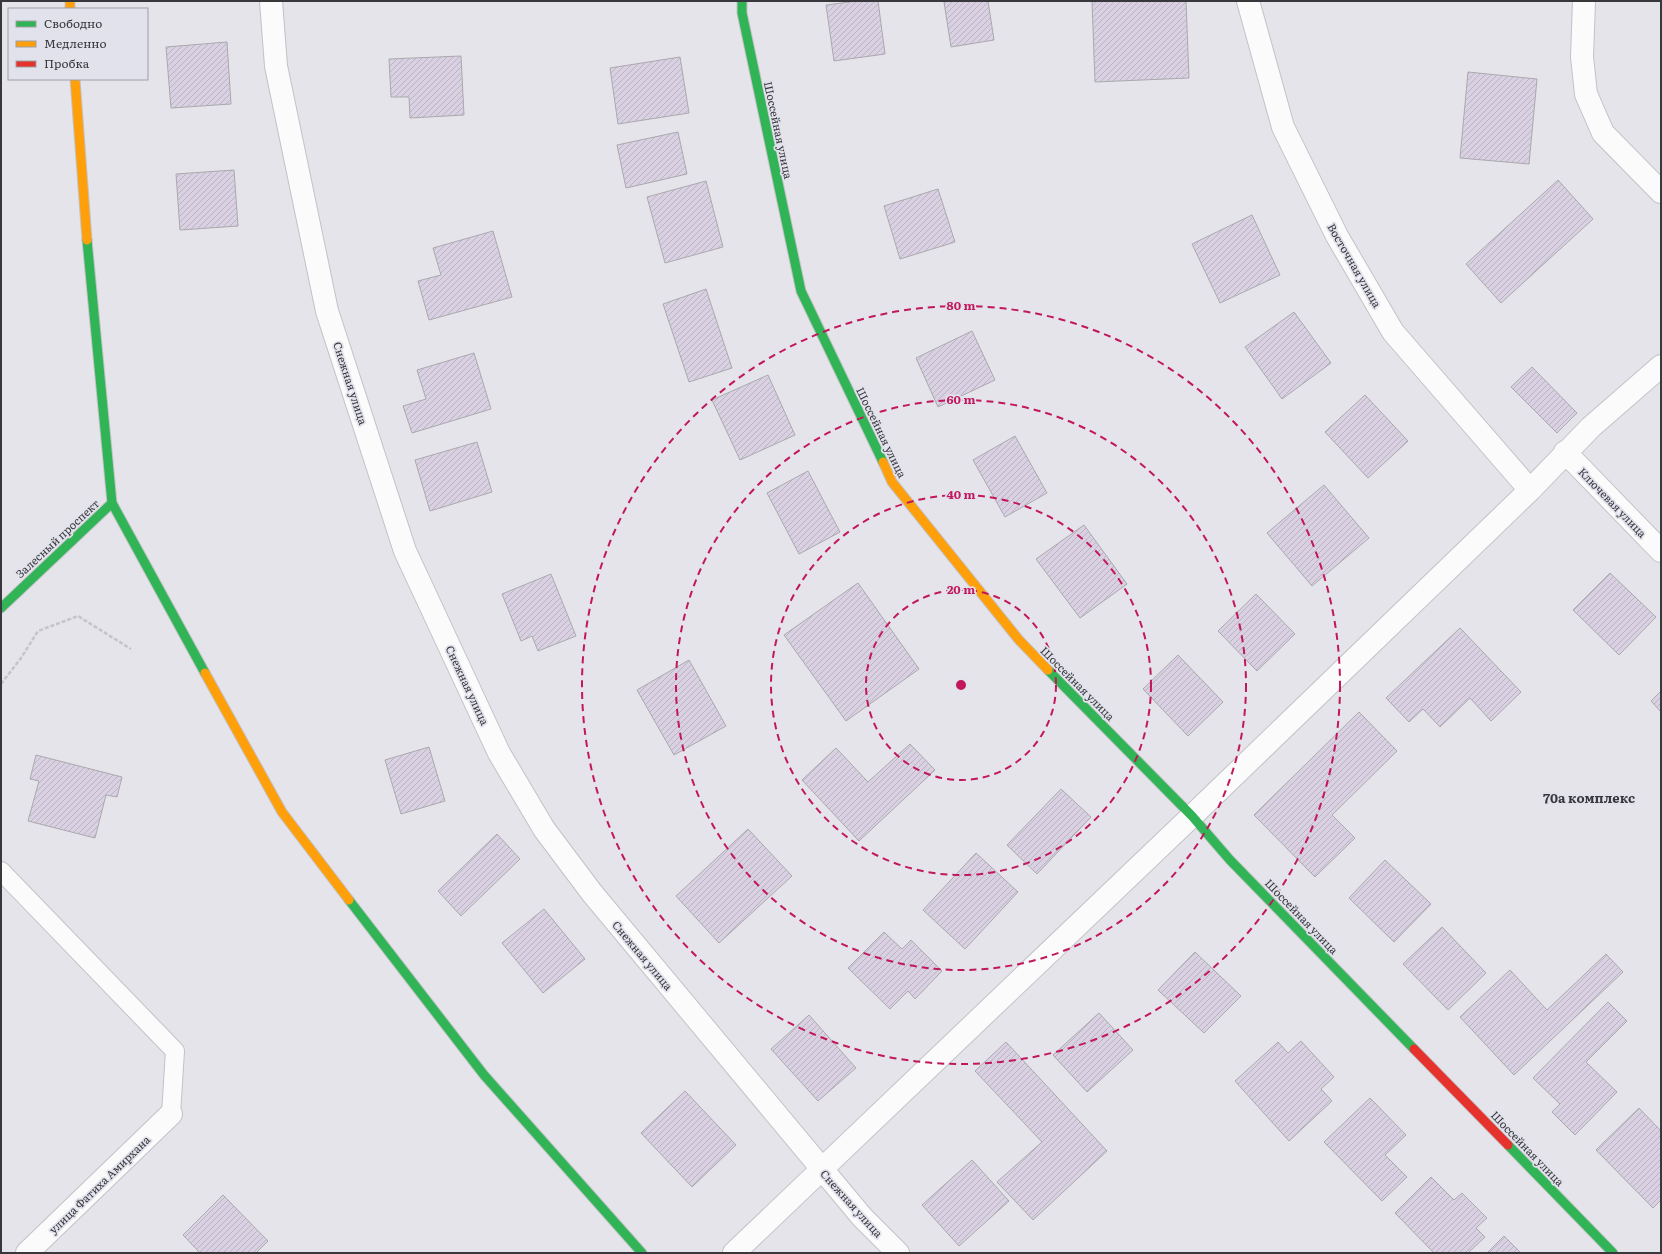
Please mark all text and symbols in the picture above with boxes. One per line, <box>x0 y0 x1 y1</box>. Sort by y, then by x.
legend <box>8 8 148 80</box>
text: Свободно <box>44 14 102 32</box>
text: Медленно <box>44 34 107 52</box>
text: Пробка <box>44 54 90 72</box>
street label: Шоссейная улица <box>761 80 797 180</box>
street label: Восточная улица <box>1324 220 1386 310</box>
text: 80 m <box>947 296 975 314</box>
street label: Снежная улица <box>330 340 372 427</box>
street label: Шоссейная улица <box>853 384 911 480</box>
text: 60 m <box>947 390 975 408</box>
street label: Ключевая улица <box>1575 463 1651 541</box>
text: 40 m <box>947 485 976 503</box>
street label: Залесный проспект <box>12 495 103 581</box>
text: 20 m <box>947 580 975 598</box>
street label: Шоссейная улица <box>1037 642 1119 724</box>
street label: Снежная улица <box>443 643 493 727</box>
centre of rings <box>954 678 968 692</box>
district label: 70а комплекс <box>1543 788 1635 807</box>
street label: Шоссейная улица <box>1262 875 1342 957</box>
street label: Снежная улица <box>609 917 677 993</box>
street label: Шоссейная улица <box>1488 1107 1568 1189</box>
street label: улица Фатиха Амирхана <box>45 1131 153 1237</box>
street label: Снежная улица <box>817 1166 887 1240</box>

